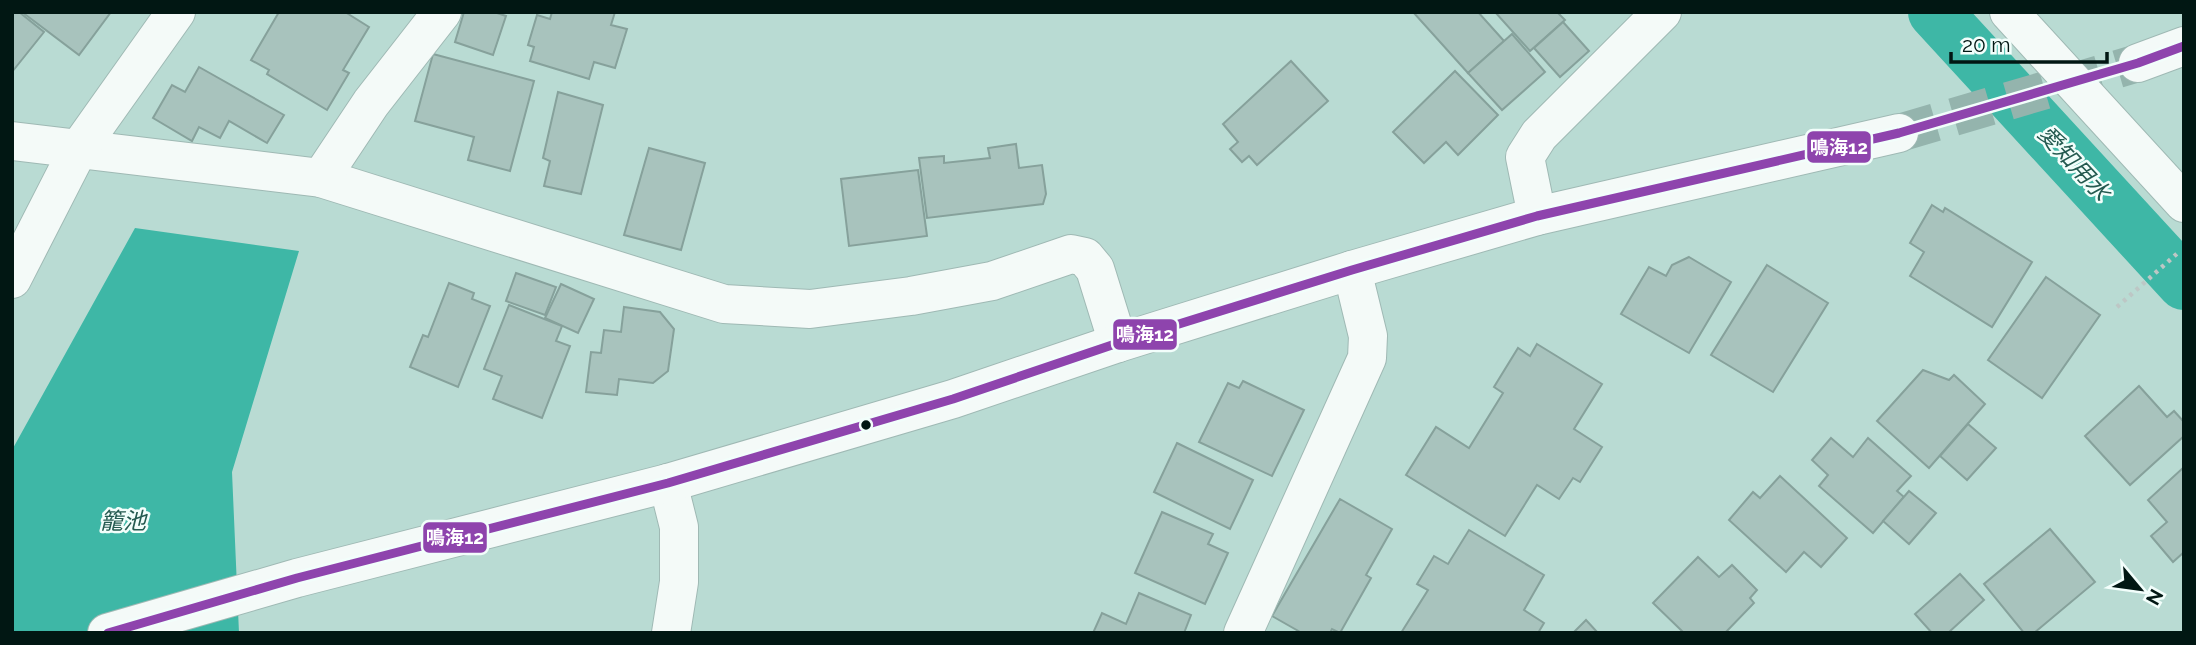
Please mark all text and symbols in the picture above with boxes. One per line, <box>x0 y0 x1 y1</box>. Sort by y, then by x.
scale bar <box>1951 21 2107 65</box>
text: 20 m <box>1962 32 2010 57</box>
water label: 愛知用水 <box>2033 120 2118 208</box>
line badge: 鳴海12 <box>1806 130 1872 164</box>
text: 鳴海12 <box>1810 136 1868 158</box>
line badge: 鳴海12 <box>1112 318 1178 351</box>
text: 鳴海12 <box>1116 323 1174 345</box>
unlabelled marker <box>859 418 873 432</box>
water label: 籠池 <box>100 507 148 534</box>
line badge: 鳴海12 <box>422 521 488 554</box>
text: 鳴海12 <box>426 526 484 548</box>
north arrow <box>2105 554 2175 624</box>
text: N <box>2142 586 2168 609</box>

